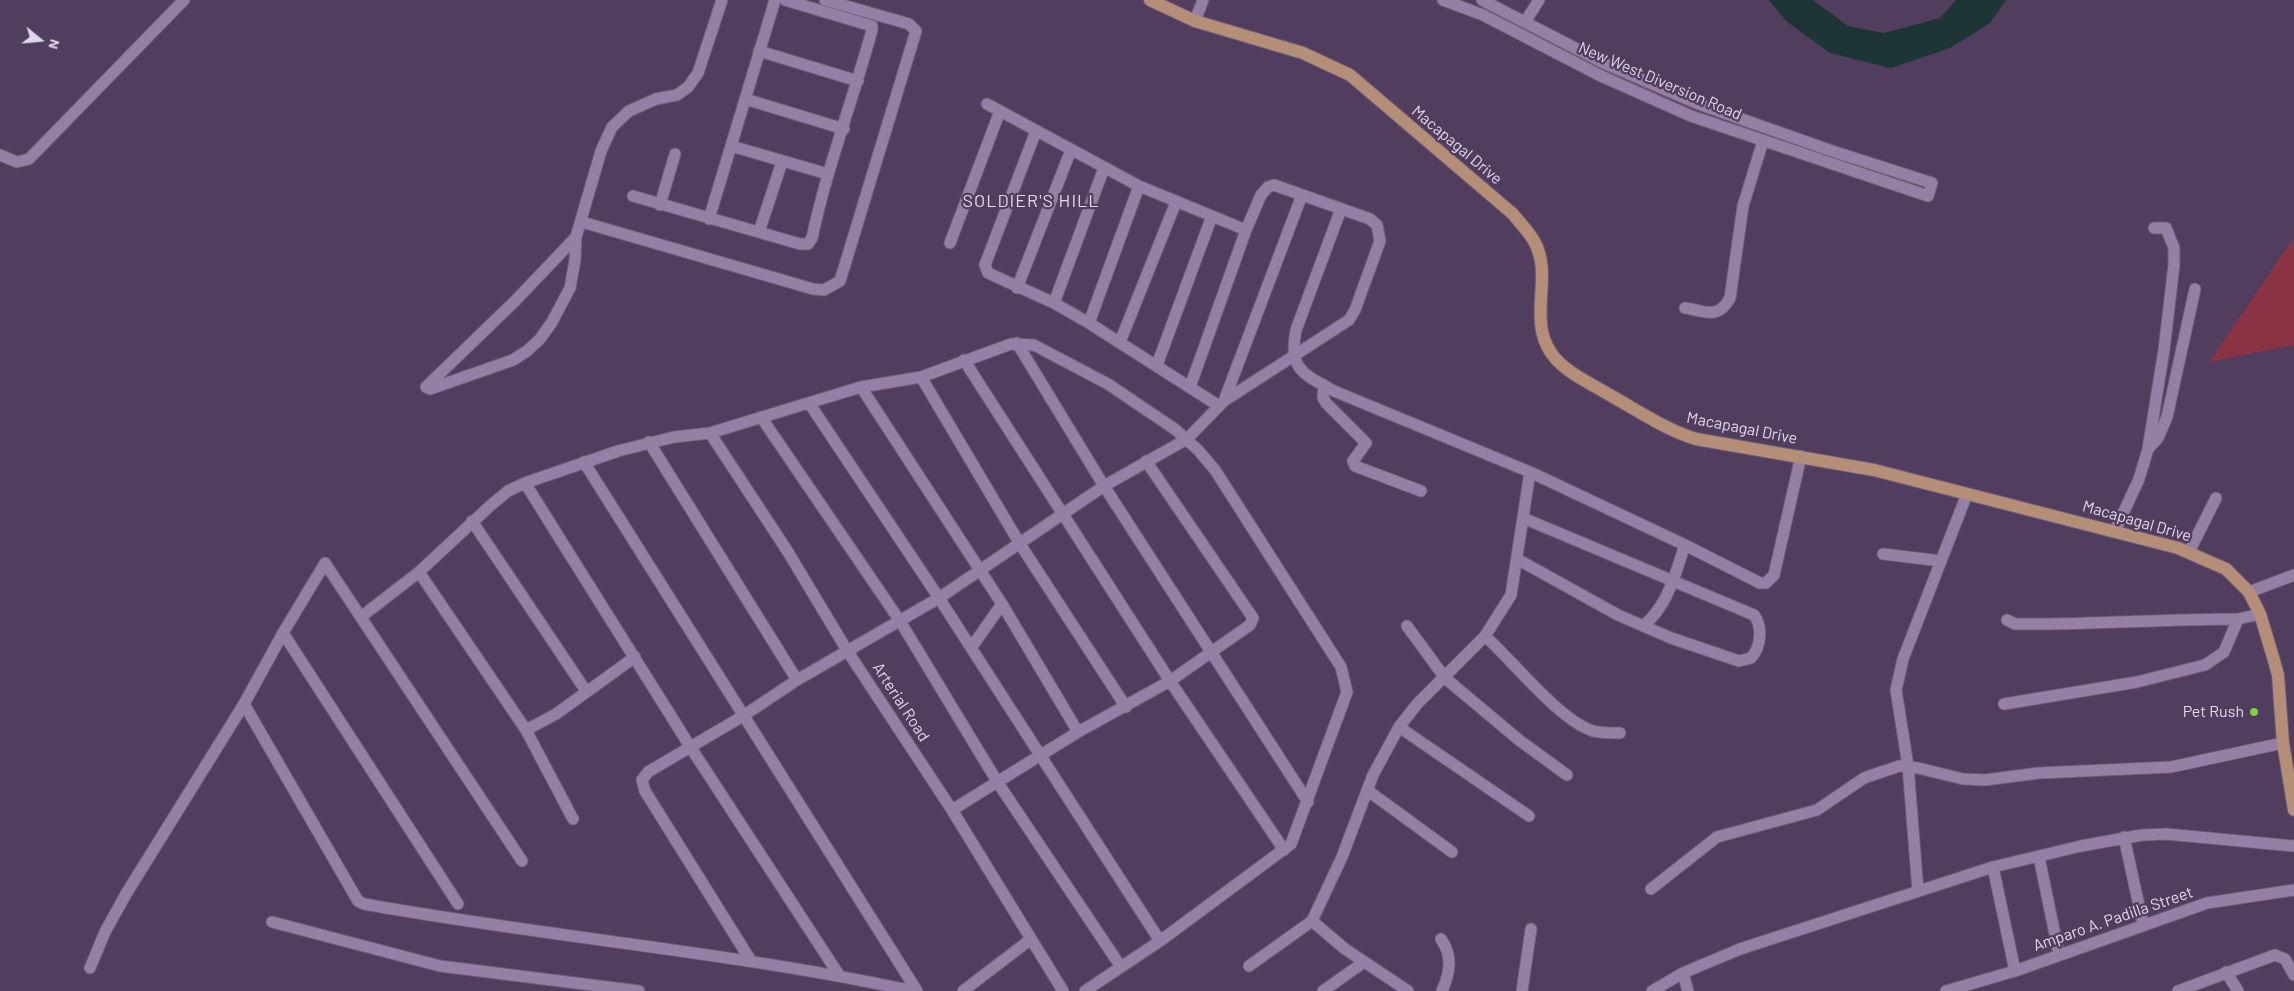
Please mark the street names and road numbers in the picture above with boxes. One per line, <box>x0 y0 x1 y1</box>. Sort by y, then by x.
street label: New West Diversion Road <box>1575 38 1745 124</box>
street label: Macapagal Drive <box>1408 102 1506 188</box>
street label: Macapagal Drive <box>1685 408 1799 448</box>
street label: Macapagal Drive <box>2080 496 2194 546</box>
street label: Arterial Road <box>868 659 934 745</box>
street label: Amparo A. Padilla Street <box>2031 883 2195 955</box>

